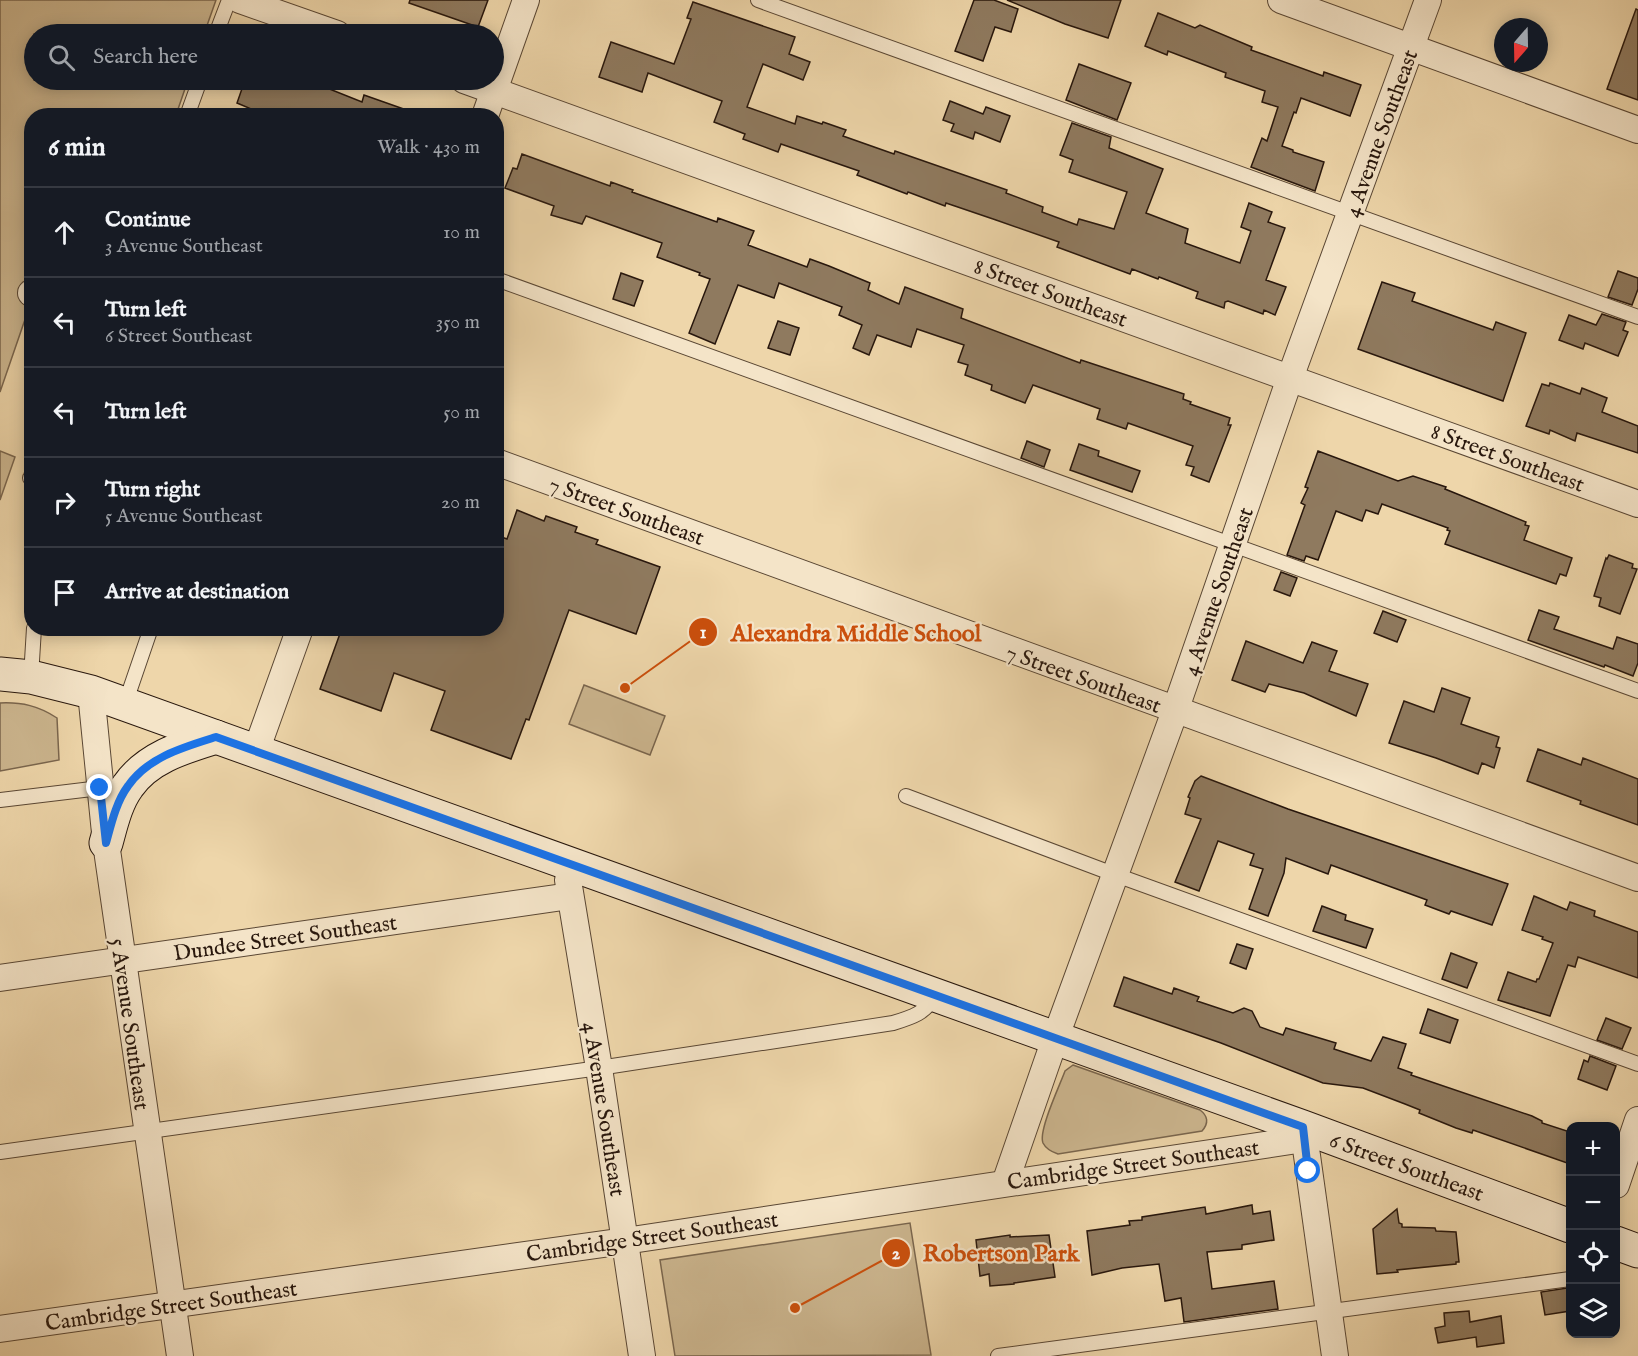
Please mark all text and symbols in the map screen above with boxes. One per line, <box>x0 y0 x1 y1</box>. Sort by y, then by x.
north arrow <box>1494 18 1548 72</box>
search box <box>24 24 504 90</box>
icon: search <box>45 41 78 74</box>
text: Search here <box>93 43 198 71</box>
street label: 4 Avenue Southeast <box>1339 46 1425 221</box>
text: 6 min <box>48 131 106 164</box>
text: Walk · 430 m <box>377 135 480 160</box>
text: Continue <box>105 206 191 234</box>
icon: ahead <box>48 216 81 249</box>
text: 10 m <box>443 220 480 245</box>
text: 3 Avenue Southeast <box>105 234 263 259</box>
street label: 8 Street Southeast <box>970 253 1131 335</box>
text: Turn left <box>105 296 187 324</box>
icon: left <box>48 306 81 339</box>
text: 350 m <box>436 310 480 335</box>
text: 6 Street Southeast <box>105 324 252 349</box>
icon: left <box>48 396 81 429</box>
text: Turn left <box>105 398 187 426</box>
text: 50 m <box>443 400 480 425</box>
street label: 8 Street Southeast <box>1427 418 1588 500</box>
street label: 7 Street Southeast <box>545 471 708 553</box>
text: Turn right <box>105 476 200 504</box>
icon: right <box>48 486 81 519</box>
text: 20 m <box>441 490 480 515</box>
street label: 4 Avenue Southeast <box>1177 503 1261 679</box>
text: 5 Avenue Southeast <box>105 504 263 529</box>
icon: arrive <box>48 576 81 609</box>
text: Arrive at destination <box>105 578 289 606</box>
callout: Alexandra Middle School <box>688 611 993 653</box>
text: Alexandra Middle School <box>730 619 982 650</box>
text: 1 <box>700 622 707 645</box>
street label: 7 Street Southeast <box>1002 639 1165 721</box>
route end <box>86 774 112 800</box>
street label: Dundee Street Southeast <box>172 909 399 969</box>
street label: 5 Avenue Southeast <box>103 936 155 1112</box>
street label: 4 Avenue Southeast <box>575 1020 631 1199</box>
map controls <box>1566 1122 1620 1338</box>
button: + <box>1566 1122 1620 1176</box>
street label: 6 Street Southeast <box>1325 1127 1488 1209</box>
street label: Cambridge Street Southeast <box>1005 1134 1262 1198</box>
route start <box>1294 1157 1320 1183</box>
button: − <box>1566 1176 1620 1230</box>
street label: Cambridge Street Southeast <box>524 1206 781 1270</box>
button: locate <box>1566 1230 1620 1284</box>
callout: Robertson Park <box>881 1232 1092 1274</box>
text: Robertson Park <box>923 1239 1081 1270</box>
text: 2 <box>892 1243 901 1266</box>
street label: Cambridge Street Southeast <box>43 1275 300 1339</box>
button: layers <box>1566 1284 1620 1338</box>

